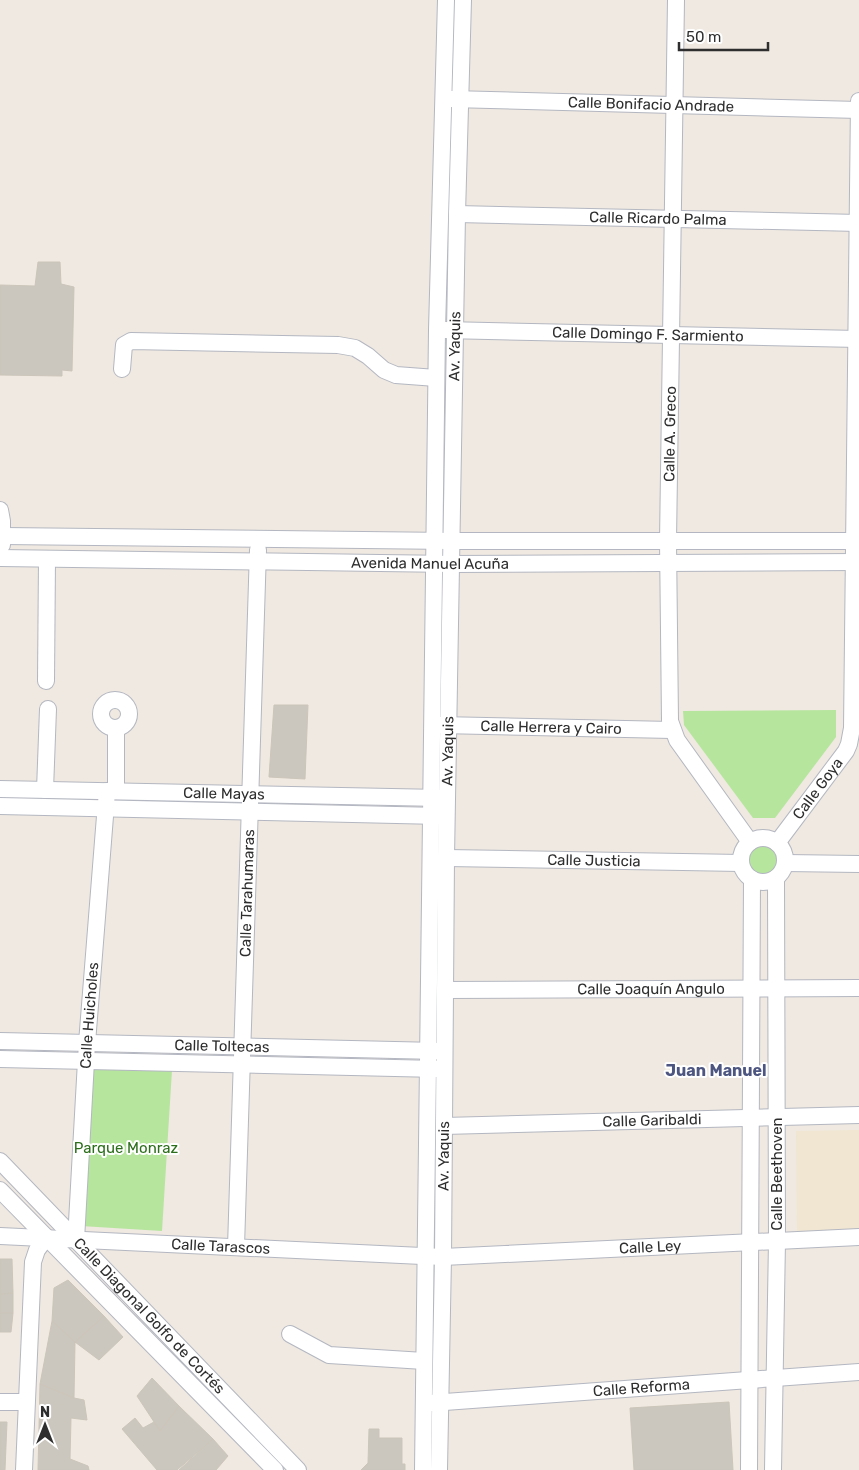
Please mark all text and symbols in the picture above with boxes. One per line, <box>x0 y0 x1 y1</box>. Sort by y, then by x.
scale bar <box>679 20 768 52</box>
text: 50 m <box>686 28 721 46</box>
street label: Calle Bonifacio Andrade <box>568 93 734 116</box>
street label: Calle Ricardo Palma <box>589 208 727 229</box>
street label: Av. Yaquis <box>445 311 464 381</box>
street label: Calle Domingo F. Sarmiento <box>552 323 744 345</box>
street label: Calle A. Greco <box>660 386 680 482</box>
street label: Avenida Manuel Acuña <box>351 554 509 573</box>
street label: Av. Yaquis <box>438 716 457 786</box>
street label: Calle Herrera y Cairo <box>480 717 622 738</box>
street label: Calle Goya <box>789 754 847 823</box>
street label: Calle Mayas <box>183 784 265 803</box>
street label: Calle Tarahumaras <box>236 829 258 957</box>
street label: Calle Justicia <box>547 851 641 870</box>
street label: Calle Huicholes <box>77 961 102 1069</box>
street label: Calle Joaquín Angulo <box>577 980 725 998</box>
street label: Calle Toltecas <box>174 1036 270 1056</box>
district label: Juan Manuel <box>665 1061 767 1080</box>
street label: Calle Garibaldi <box>602 1110 702 1131</box>
street label: Calle Beethoven <box>768 1117 786 1231</box>
street label: Av. Yaquis <box>434 1121 453 1191</box>
park label: Parque Monraz <box>74 1139 179 1157</box>
street label: Calle Diagonal Golfo de Cortés <box>70 1234 229 1398</box>
street label: Calle Tarascos <box>171 1235 271 1258</box>
street label: Calle Ley <box>619 1237 682 1258</box>
street label: Calle Reforma <box>592 1375 691 1400</box>
north arrow <box>20 1400 70 1450</box>
text: N <box>40 1404 50 1421</box>

